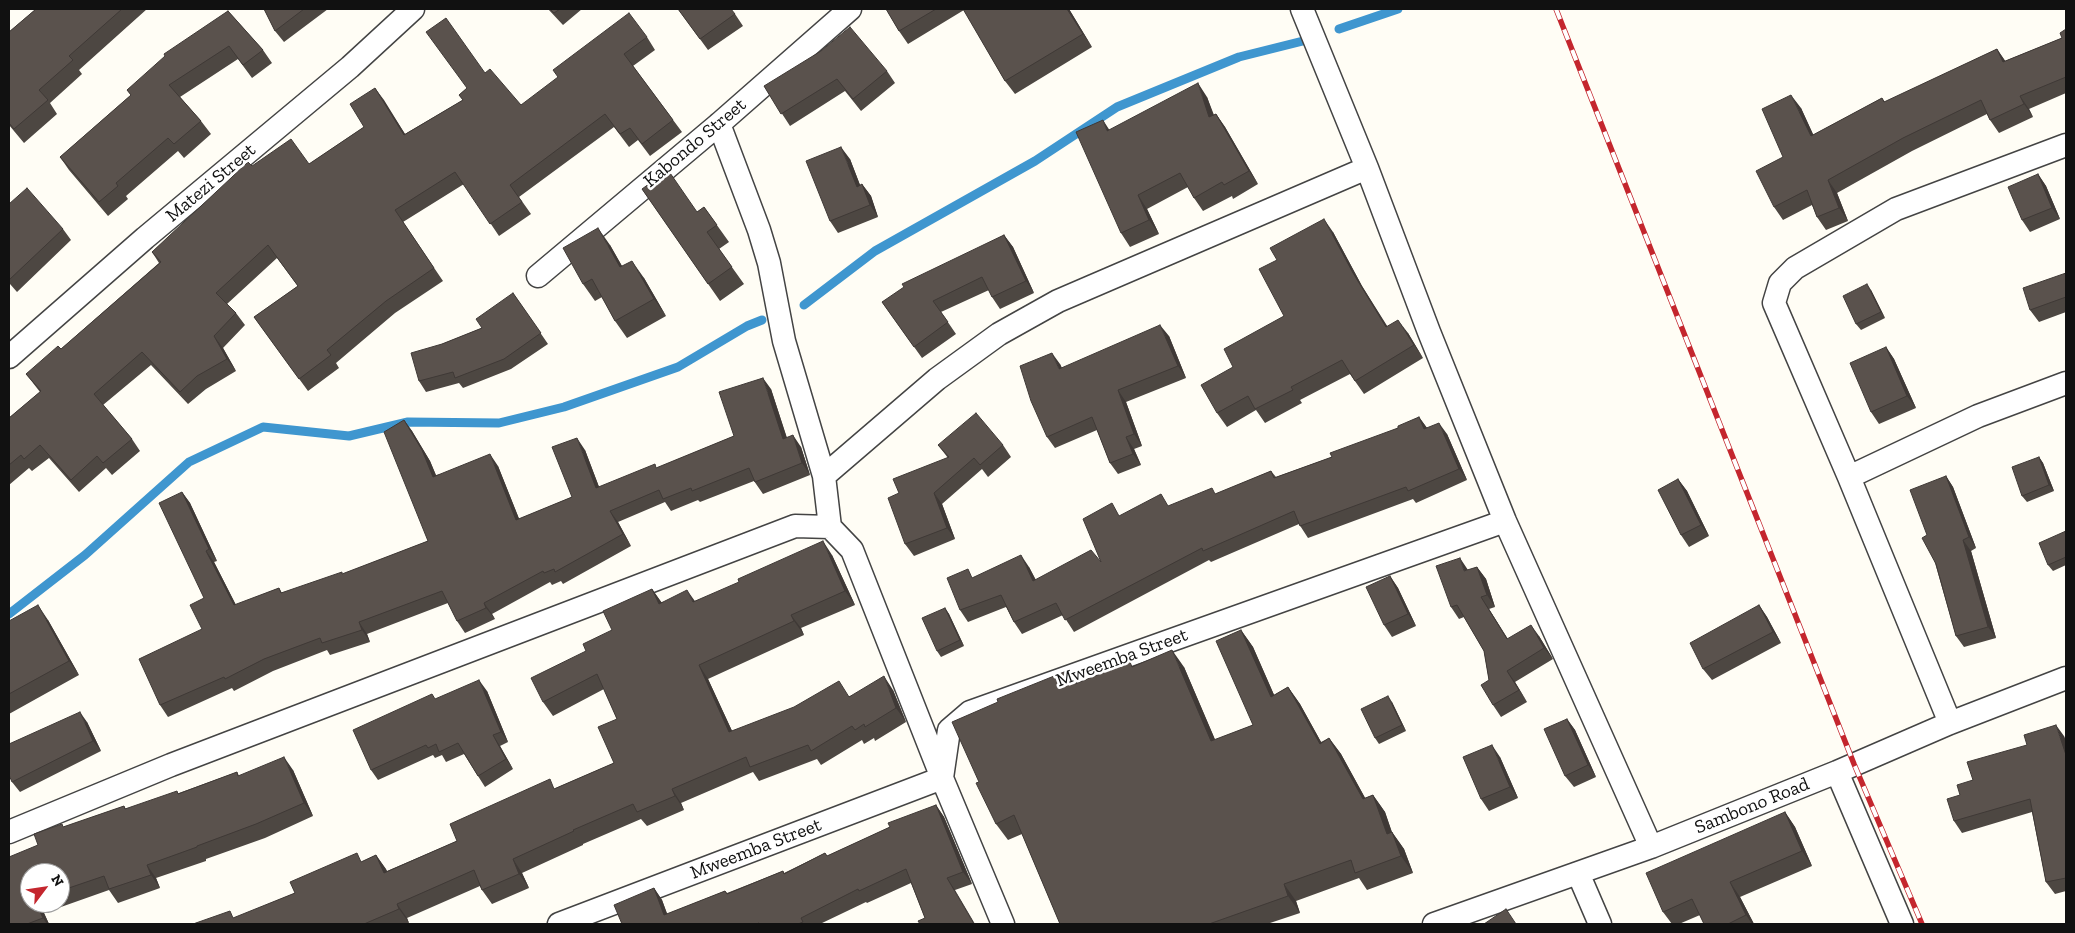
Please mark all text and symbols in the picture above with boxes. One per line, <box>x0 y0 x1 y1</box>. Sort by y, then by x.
street label: Kabondo Street <box>639 94 751 192</box>
street label: Matezi Street <box>161 139 261 227</box>
street label: Mweemba Street <box>1053 624 1191 692</box>
street label: Sambono Road <box>1691 773 1813 839</box>
street label: Mweemba Street <box>687 814 825 884</box>
north arrow <box>20 863 70 913</box>
text: N <box>47 872 67 889</box>

